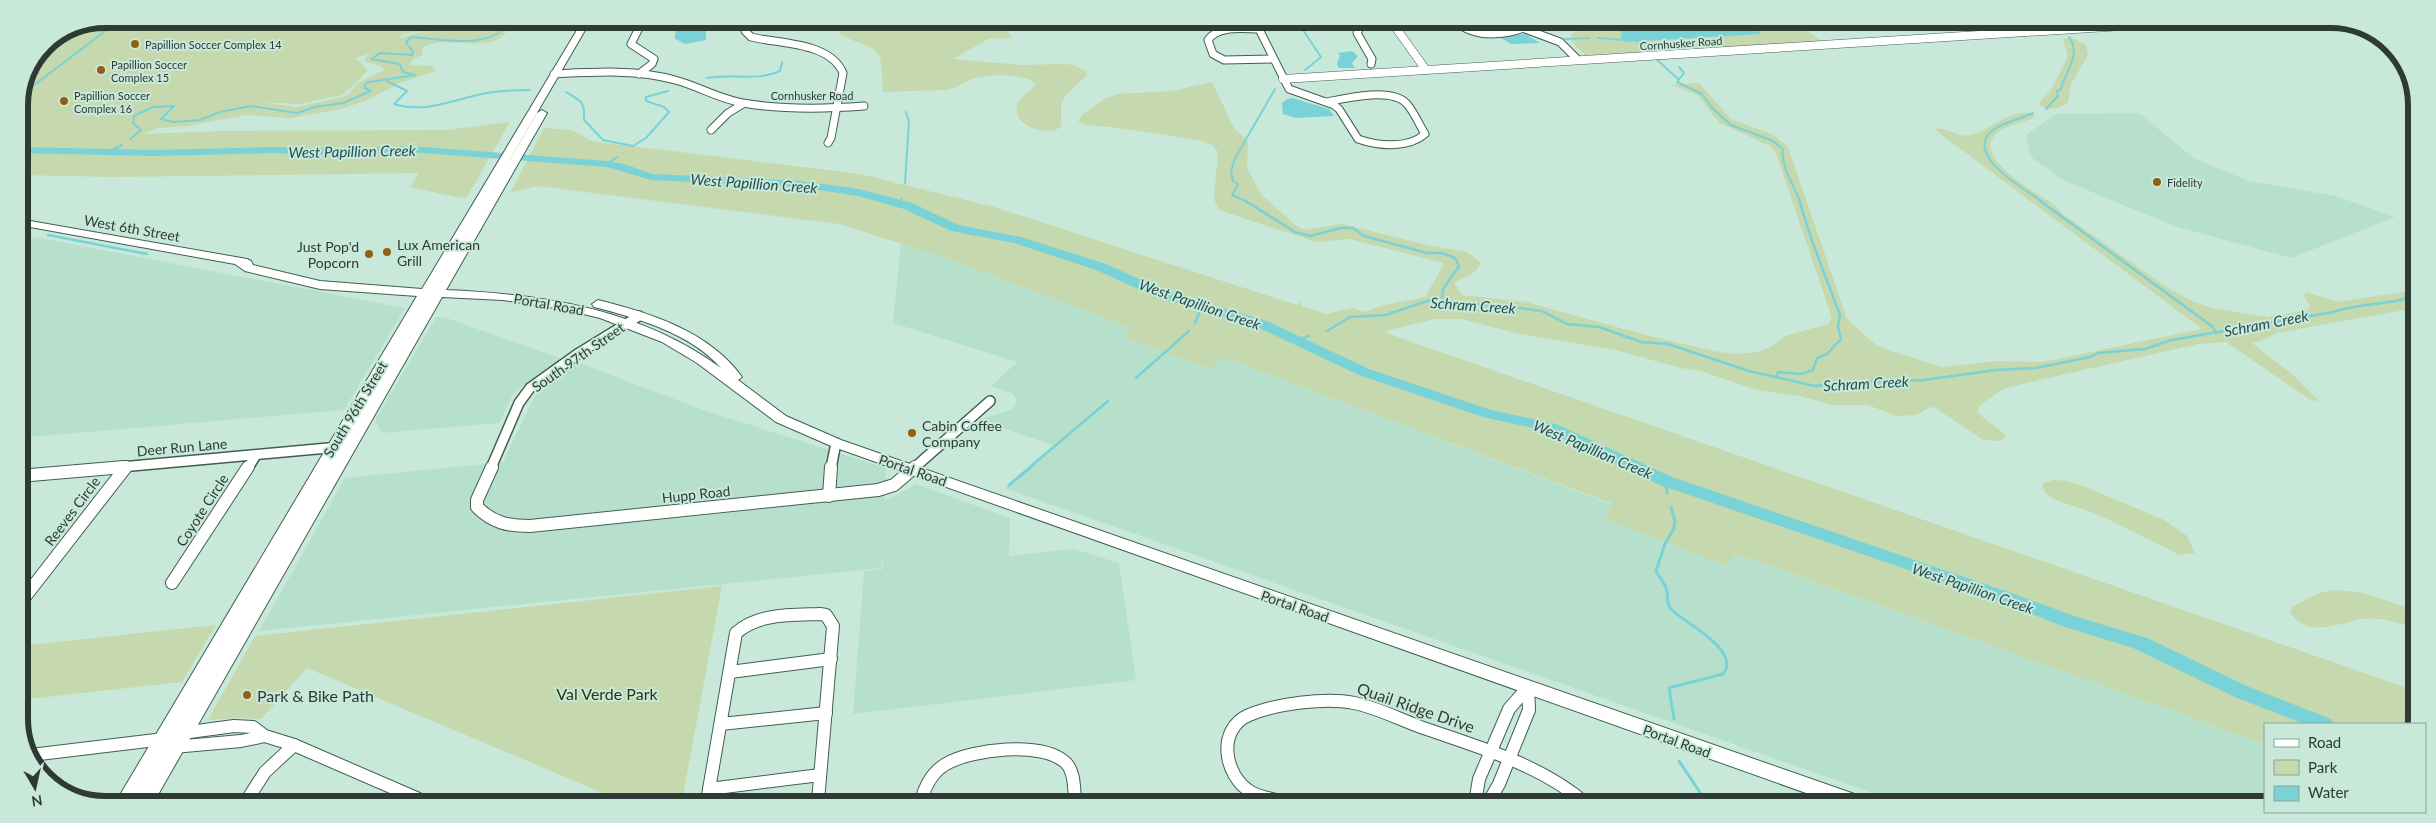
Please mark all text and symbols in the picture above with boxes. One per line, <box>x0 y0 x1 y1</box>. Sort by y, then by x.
street label: Cornhusker Road <box>1639 34 1723 52</box>
marker: Papillion Soccer Complex 14 <box>129 38 141 50</box>
place label: Papillion Soccer Complex 14 <box>145 38 282 51</box>
place label: Papillion Soccer Complex 15 <box>111 58 187 84</box>
marker: Papillion Soccer Complex 15 <box>95 64 107 76</box>
place label: Papillion Soccer Complex 16 <box>74 89 150 115</box>
street label: Cornhusker Road <box>771 89 853 102</box>
marker: Papillion Soccer Complex 16 <box>58 95 70 107</box>
water label: West Papillion Creek <box>288 141 417 161</box>
water label: West Papillion Creek <box>690 170 819 196</box>
marker: Fidelity <box>2151 176 2163 188</box>
place label: Fidelity <box>2167 176 2203 189</box>
street label: West 6th Street <box>83 211 181 245</box>
place label: Lux American Grill <box>397 236 480 269</box>
place label: Just Pop'd Popcorn <box>297 238 359 271</box>
marker: Lux American Grill <box>381 246 393 258</box>
marker: Just Pop'd Popcorn <box>363 248 375 260</box>
water label: West Papillion Creek <box>1137 275 1264 334</box>
street label: Portal Road <box>513 289 585 319</box>
water label: Schram Creek <box>1430 293 1517 317</box>
water label: Schram Creek <box>2222 306 2311 340</box>
street label: South 97th Street <box>528 319 628 395</box>
street label: South 96th Street <box>320 358 390 460</box>
water label: Schram Creek <box>1823 372 1910 394</box>
water label: West Papillion Creek <box>1531 416 1656 483</box>
place label: Cabin Coffee Company <box>922 417 1002 450</box>
marker: Cabin Coffee Company <box>906 427 918 439</box>
street label: Deer Run Lane <box>136 435 228 459</box>
street label: Portal Road <box>877 450 949 490</box>
street label: Coyote Circle <box>172 471 232 549</box>
street label: Reeves Circle <box>41 473 103 549</box>
street label: Hupp Road <box>661 482 731 506</box>
water label: West Papillion Creek <box>1910 559 2037 618</box>
street label: Portal Road <box>1259 586 1331 626</box>
street label: Quail Ridge Drive <box>1355 678 1477 736</box>
park label: Val Verde Park <box>556 684 658 703</box>
place label: Park & Bike Path <box>257 686 374 705</box>
marker: Park & Bike Path <box>241 689 253 701</box>
street label: Portal Road <box>1641 721 1713 761</box>
legend <box>2264 723 2426 813</box>
text: Road <box>2308 733 2341 751</box>
text: Park <box>2308 758 2338 776</box>
north arrow <box>10 763 60 813</box>
text: Water <box>2308 783 2349 801</box>
text: N <box>30 792 44 811</box>

